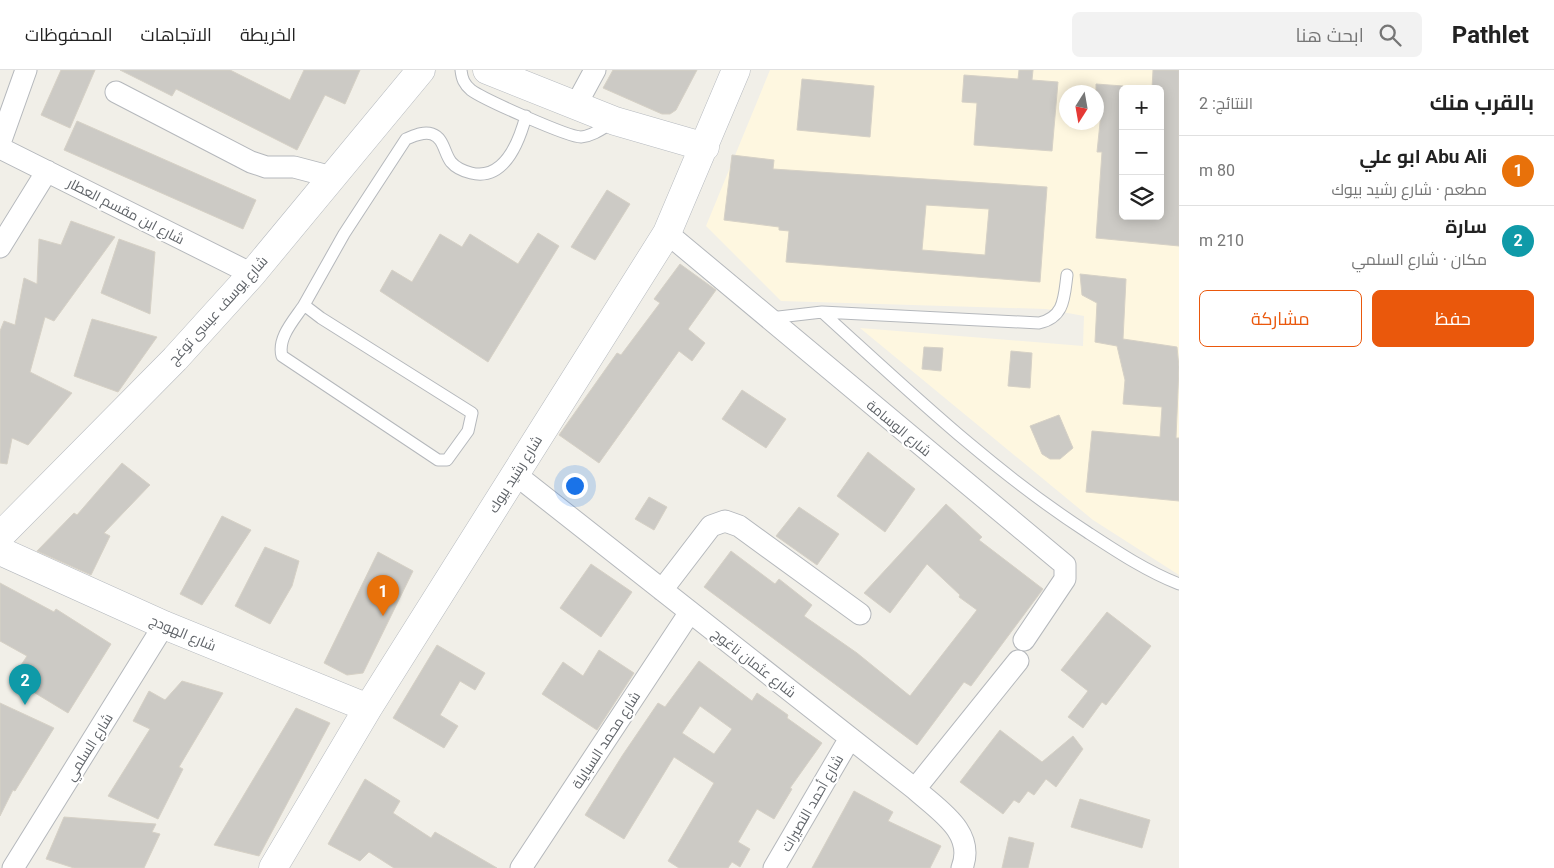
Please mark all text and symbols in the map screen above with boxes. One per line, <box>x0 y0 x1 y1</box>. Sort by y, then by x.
search box <box>1072 12 1422 57</box>
icon: search <box>1376 21 1404 49</box>
text: Pathlet <box>1452 21 1529 49</box>
text: المحفوظات <box>25 24 113 45</box>
text: الاتجاهات <box>141 24 212 45</box>
text: الخريطة <box>240 24 296 45</box>
text: ابحث هنا <box>1296 24 1364 47</box>
north arrow <box>1059 85 1104 130</box>
map controls <box>1119 85 1164 220</box>
button: + <box>1119 85 1164 130</box>
text: بالقرب منك <box>1430 91 1534 115</box>
text: النتائج: 2 <box>1199 94 1253 113</box>
button: − <box>1119 130 1164 175</box>
text: Abu Ali ابو علي <box>1360 145 1487 168</box>
text: 80 m <box>1199 161 1235 180</box>
text: 1 <box>1513 161 1523 180</box>
street label: شارع ابن مقسم العطار <box>63 174 187 249</box>
button: layers <box>1119 175 1164 220</box>
text: مطعم · شارع رشيد بيوك <box>1332 180 1487 199</box>
text: سارة <box>1445 215 1487 238</box>
text: 210 m <box>1199 231 1244 250</box>
text: 2 <box>1513 231 1523 250</box>
text: مكان · شارع السلمي <box>1351 250 1487 269</box>
street label: شارع يوسف عيسى توغج <box>165 253 272 368</box>
button: مشاركة <box>1199 290 1362 347</box>
button: حفظ <box>1372 290 1534 347</box>
street label: شارع الوسامة <box>863 396 934 460</box>
street label: شارع رشيد بيوك <box>485 433 546 516</box>
your location <box>562 473 588 499</box>
pin: 1 <box>367 575 399 616</box>
street label: شارع الهودج <box>147 612 219 655</box>
street label: شارع عثمان ناغوج <box>708 625 799 701</box>
pin: 2 <box>9 664 41 705</box>
street label: شارع محمد السبايلة <box>569 688 644 792</box>
street label: شارع السلمي <box>62 710 119 786</box>
street label: شارع أحمد النصيرات <box>777 751 847 855</box>

